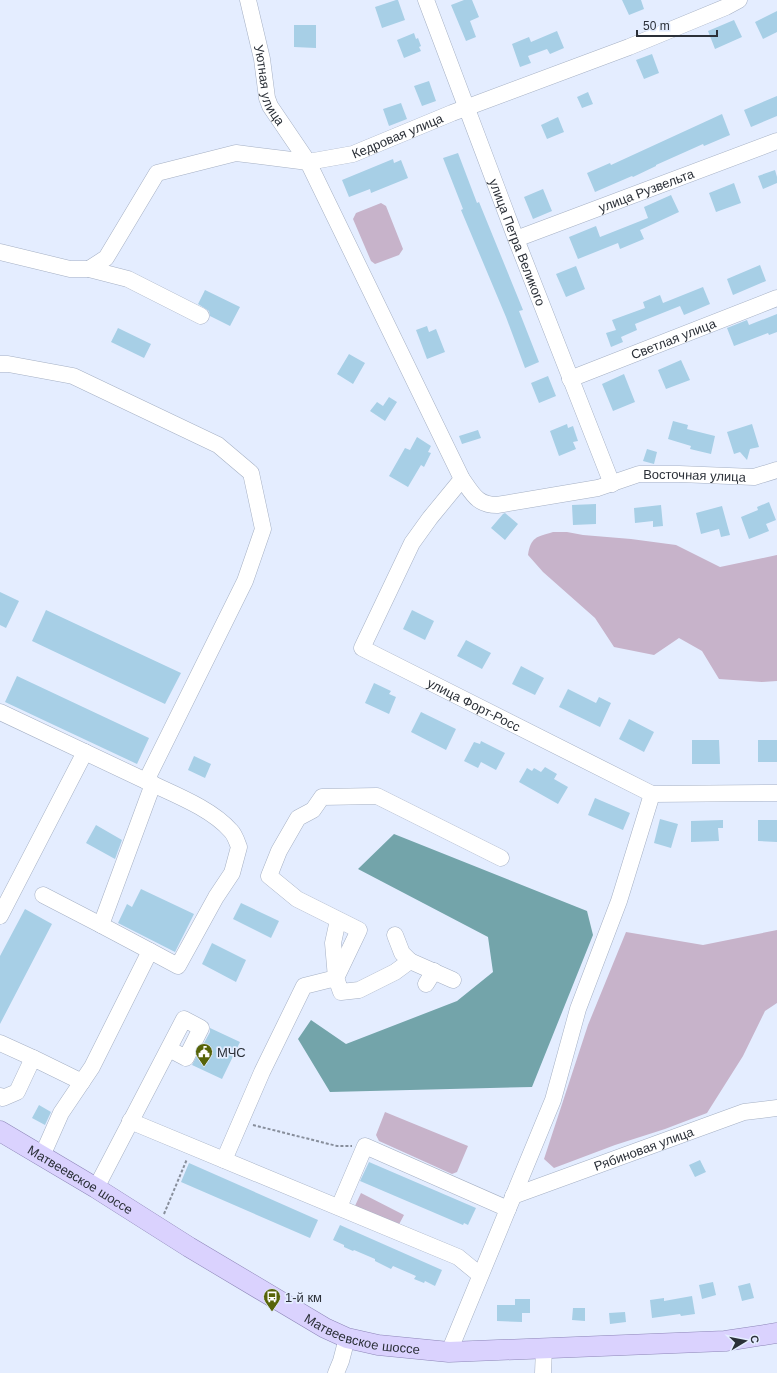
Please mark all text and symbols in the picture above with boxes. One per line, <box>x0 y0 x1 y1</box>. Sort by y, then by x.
scale bar <box>637 12 717 38</box>
text: 50 m <box>643 19 670 33</box>
street label: Уютная улица <box>251 43 288 129</box>
street label: Кедровая улица <box>350 110 446 162</box>
street label: улица Рузвельта <box>597 166 697 215</box>
street label: улица Петра Великого <box>486 177 548 308</box>
street label: Светлая улица <box>629 315 719 362</box>
street label: Восточная улица <box>643 467 747 485</box>
street label: улица Форт-Росс <box>425 675 523 735</box>
public building icon: МЧС <box>194 1042 214 1067</box>
place label: МЧС <box>217 1045 246 1060</box>
street label: Рябиновая улица <box>592 1124 696 1174</box>
street label: Матвеевское шоссе <box>25 1142 136 1218</box>
bus stop icon: 1-й км <box>262 1287 282 1312</box>
place label: 1-й км <box>285 1290 322 1305</box>
street label: Матвеевское шоссе <box>302 1311 421 1357</box>
north arrow <box>725 1321 765 1361</box>
text: С <box>748 1334 761 1344</box>

